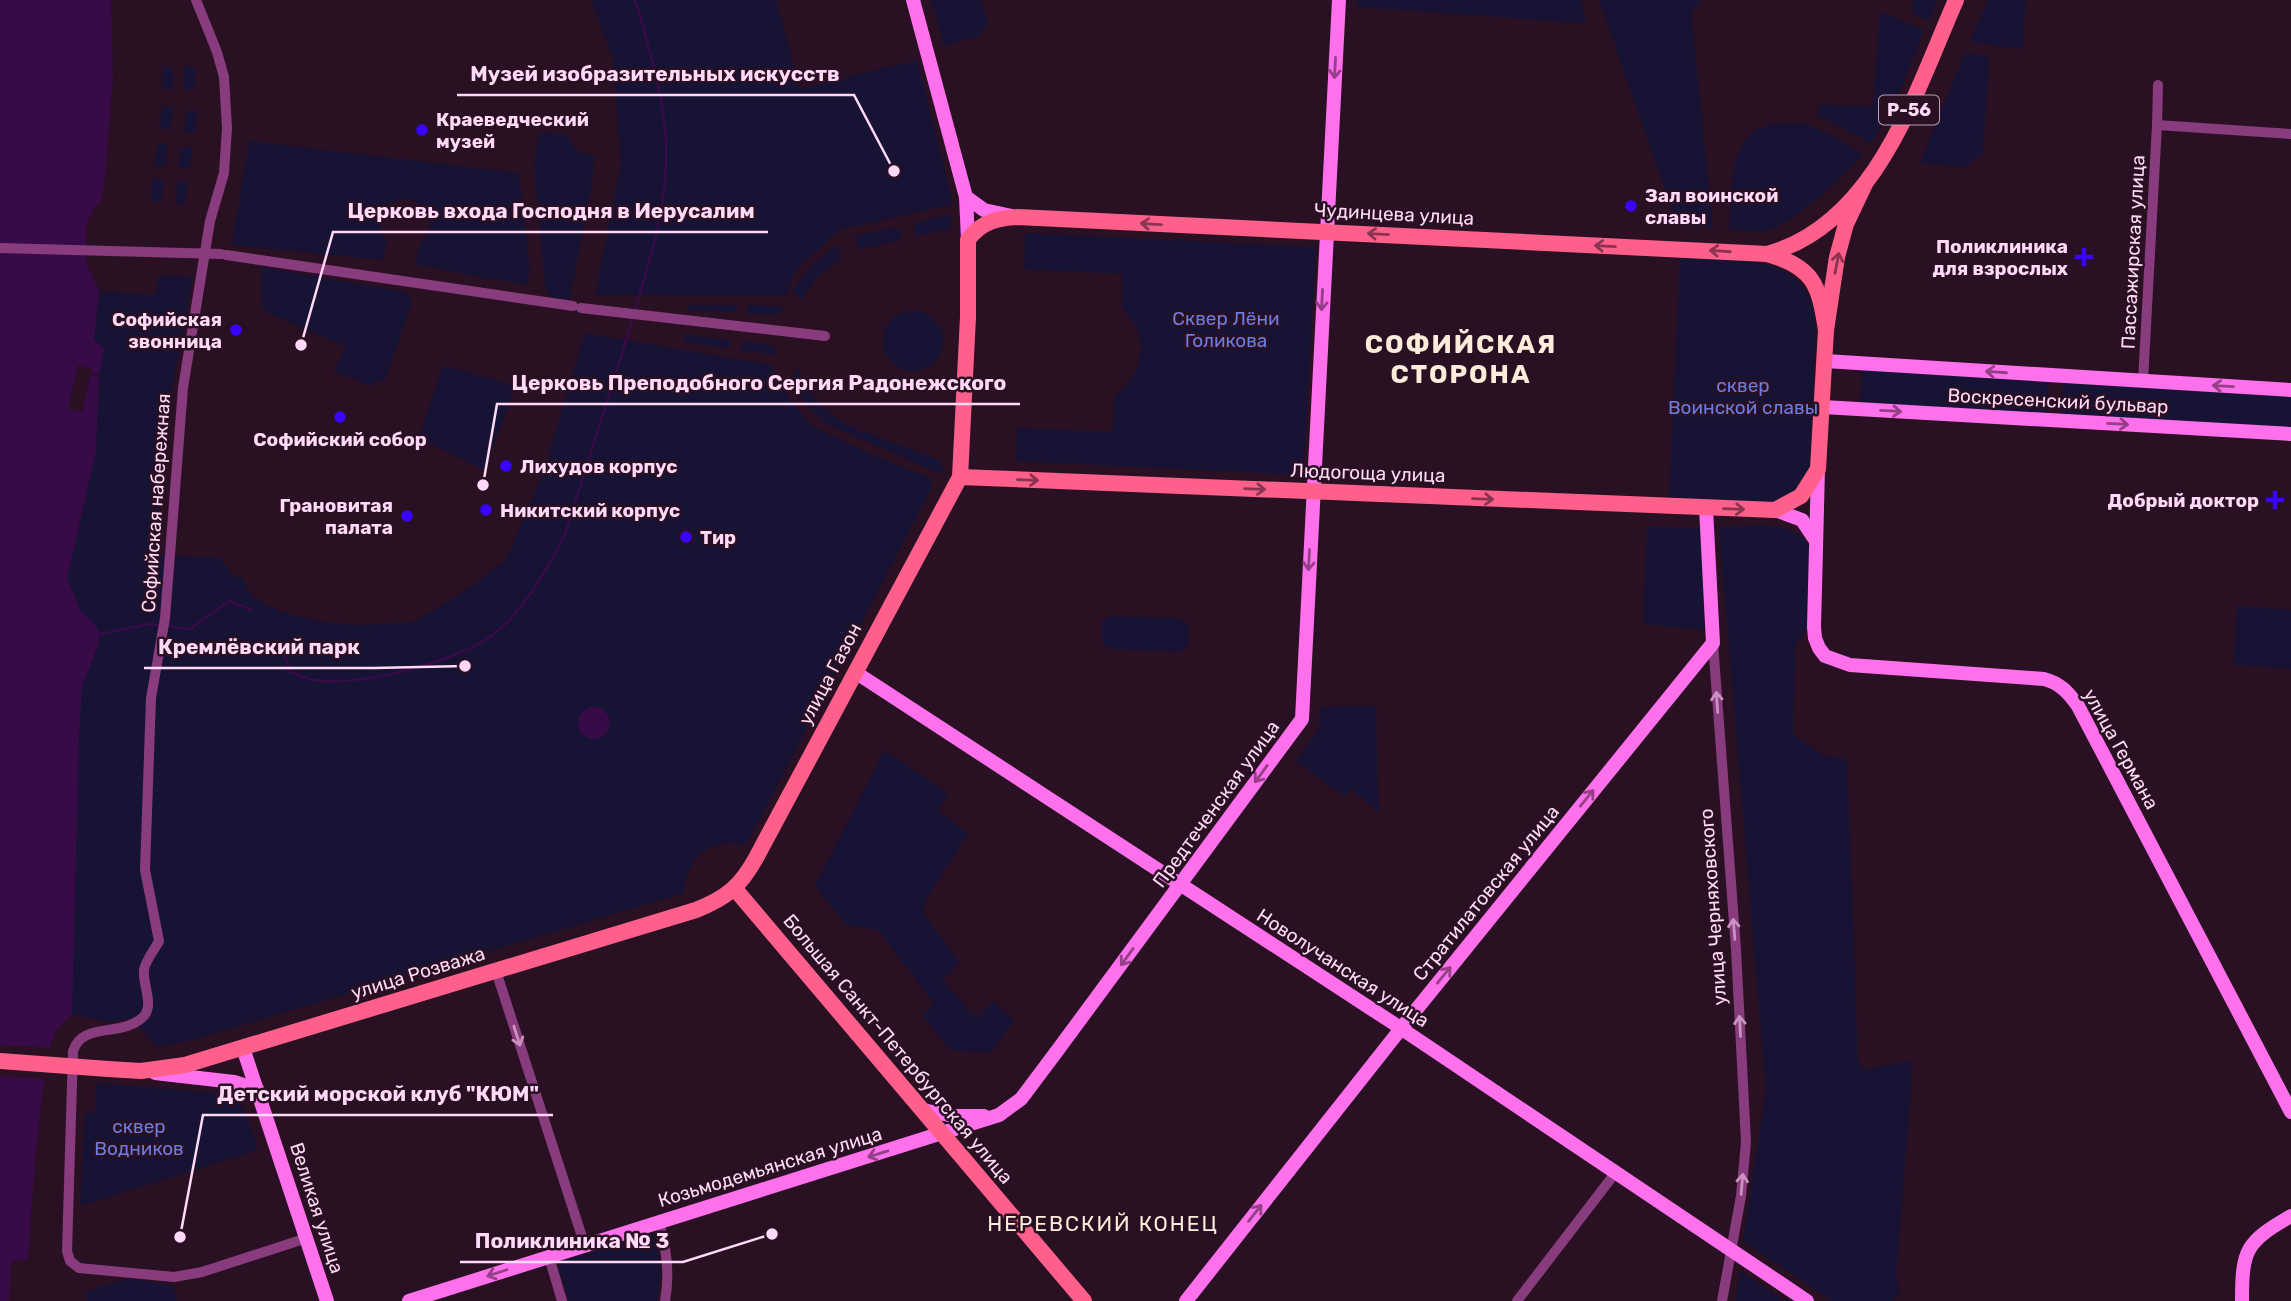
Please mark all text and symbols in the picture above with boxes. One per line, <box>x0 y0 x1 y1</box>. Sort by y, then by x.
callout: Музей изобразительных искусств <box>457 53 854 95</box>
one-way arrow <box>1328 56 1341 79</box>
text: Музей изобразительных искусств <box>470 61 840 86</box>
road number: Р-56 <box>1879 96 1939 124</box>
place label: Краеведческий музей <box>436 108 589 153</box>
marker: Краеведческий музей <box>414 122 430 138</box>
street label: Пассажирская улица <box>2116 154 2150 350</box>
place label: Зал воинской славы <box>1645 184 1778 229</box>
callout: Церковь входа Господня в Иерусалим <box>333 190 768 232</box>
text: Церковь входа Господня в Иерусалим <box>347 198 755 223</box>
street label: Чудинцева улица <box>1313 198 1475 230</box>
marker: Зал воинской славы <box>1623 198 1639 214</box>
one-way arrow <box>1140 217 1163 230</box>
one-way arrow <box>1367 228 1390 241</box>
place label: Поликлиника для взрослых <box>1933 235 2068 280</box>
one-way arrow <box>1594 239 1617 252</box>
one-way arrow <box>1709 245 1732 258</box>
marker: Поликлиника для взрослых <box>2074 247 2094 267</box>
one-way arrow <box>1830 252 1844 275</box>
one-way arrow <box>1315 288 1328 310</box>
park label: Сквер Лёни Голикова <box>1172 307 1280 352</box>
place label: Софийская звонница <box>112 308 222 353</box>
marker: Софийская звонница <box>228 322 244 338</box>
district label: СОФИЙСКАЯ СТОРОНА <box>1365 329 1557 390</box>
callout: Церковь Преподобного Сергия Радонежского <box>497 362 1020 404</box>
one-way arrow <box>1985 365 2008 378</box>
text: Церковь Преподобного Сергия Радонежского <box>512 370 1006 395</box>
park label: сквер Воинской славы <box>1668 374 1818 419</box>
one-way arrow <box>2212 379 2235 392</box>
street label: Воскресенский бульвар <box>1947 384 2169 418</box>
street label: Софийская набережная <box>137 393 175 613</box>
one-way arrow <box>1879 405 1902 418</box>
marker: Софийский собор <box>332 409 348 425</box>
one-way arrow <box>2106 418 2129 431</box>
place label: Софийский собор <box>253 428 427 451</box>
place label: Лихудов корпус <box>520 455 677 478</box>
marker: Лихудов корпус <box>498 458 514 474</box>
street label: Людогоща улица <box>1290 459 1446 487</box>
one-way arrow <box>1016 473 1039 486</box>
one-way arrow <box>1244 483 1267 496</box>
place label: Добрый доктор <box>2107 489 2259 512</box>
marker: Добрый доктор <box>2265 490 2285 510</box>
one-way arrow <box>1471 492 1494 505</box>
place label: Грановитая палата <box>280 494 393 539</box>
place label: Никитский корпус <box>500 499 680 522</box>
marker: Никитский корпус <box>478 502 494 518</box>
one-way arrow <box>1723 503 1746 516</box>
marker: Грановитая палата <box>399 508 415 524</box>
place label: Тир <box>700 526 736 549</box>
marker: Тир <box>678 529 694 545</box>
one-way arrow <box>1303 548 1316 571</box>
street label: улица Газон <box>794 619 866 729</box>
callout: Кремлёвский парк <box>144 626 374 668</box>
text: Кремлёвский парк <box>158 634 360 659</box>
street label: улица Германа <box>2078 685 2164 813</box>
one-way arrow <box>1710 692 1723 714</box>
street label: Предтеченская улица <box>1148 716 1284 892</box>
one-way arrow <box>1254 764 1269 783</box>
one-way arrow <box>1580 790 1595 808</box>
street label: Стратилатовская улица <box>1408 801 1564 985</box>
street label: улица Черняховского <box>1695 808 1731 1006</box>
street label: Новолучанская улица <box>1253 904 1433 1032</box>
street label: Большая Санкт-Петербургская улица <box>778 909 1018 1189</box>
one-way arrow <box>1727 918 1740 941</box>
street label: улица Розважа <box>348 942 488 1004</box>
one-way arrow <box>1119 947 1134 966</box>
one-way arrow <box>1436 967 1452 985</box>
one-way arrow <box>1734 1014 1747 1037</box>
one-way arrow <box>511 1025 524 1047</box>
callout: Детский морской клуб "КЮМ" <box>203 1073 553 1115</box>
text: Детский морской клуб "КЮМ" <box>217 1081 539 1106</box>
park label: сквер Водников <box>94 1115 184 1160</box>
street label: Козьмодемьянская улица <box>655 1122 885 1212</box>
street label: Великая улица <box>285 1140 349 1276</box>
one-way arrow <box>867 1149 889 1161</box>
one-way arrow <box>1736 1173 1749 1196</box>
one-way arrow <box>1248 1204 1263 1223</box>
district label: НЕРЕВСКИЙ КОНЕЦ <box>987 1211 1219 1236</box>
callout: Поликлиника № 3 <box>460 1220 683 1262</box>
text: Поликлиника № 3 <box>475 1228 669 1253</box>
one-way arrow <box>486 1268 508 1281</box>

